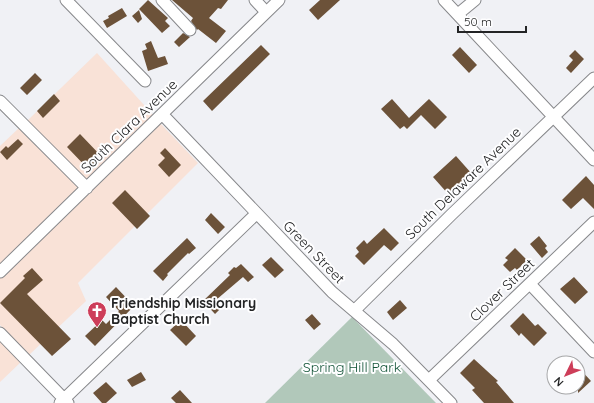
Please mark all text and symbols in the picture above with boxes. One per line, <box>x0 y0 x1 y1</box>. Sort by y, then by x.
scale bar <box>458 8 526 34</box>
text: 50 m <box>464 14 492 29</box>
street label: South Clara Avenue <box>77 75 181 177</box>
street label: South Delaware Avenue <box>401 123 525 243</box>
street label: Green Street <box>279 217 349 287</box>
street label: Clover Street <box>466 254 538 325</box>
place label: Friendship Missionary Baptist Church <box>111 294 256 328</box>
church icon: Friendship Missionary Baptist Church <box>86 300 108 328</box>
north arrow <box>546 355 586 395</box>
park label: Spring Hill Park <box>303 358 401 376</box>
text: N <box>551 374 567 390</box>

